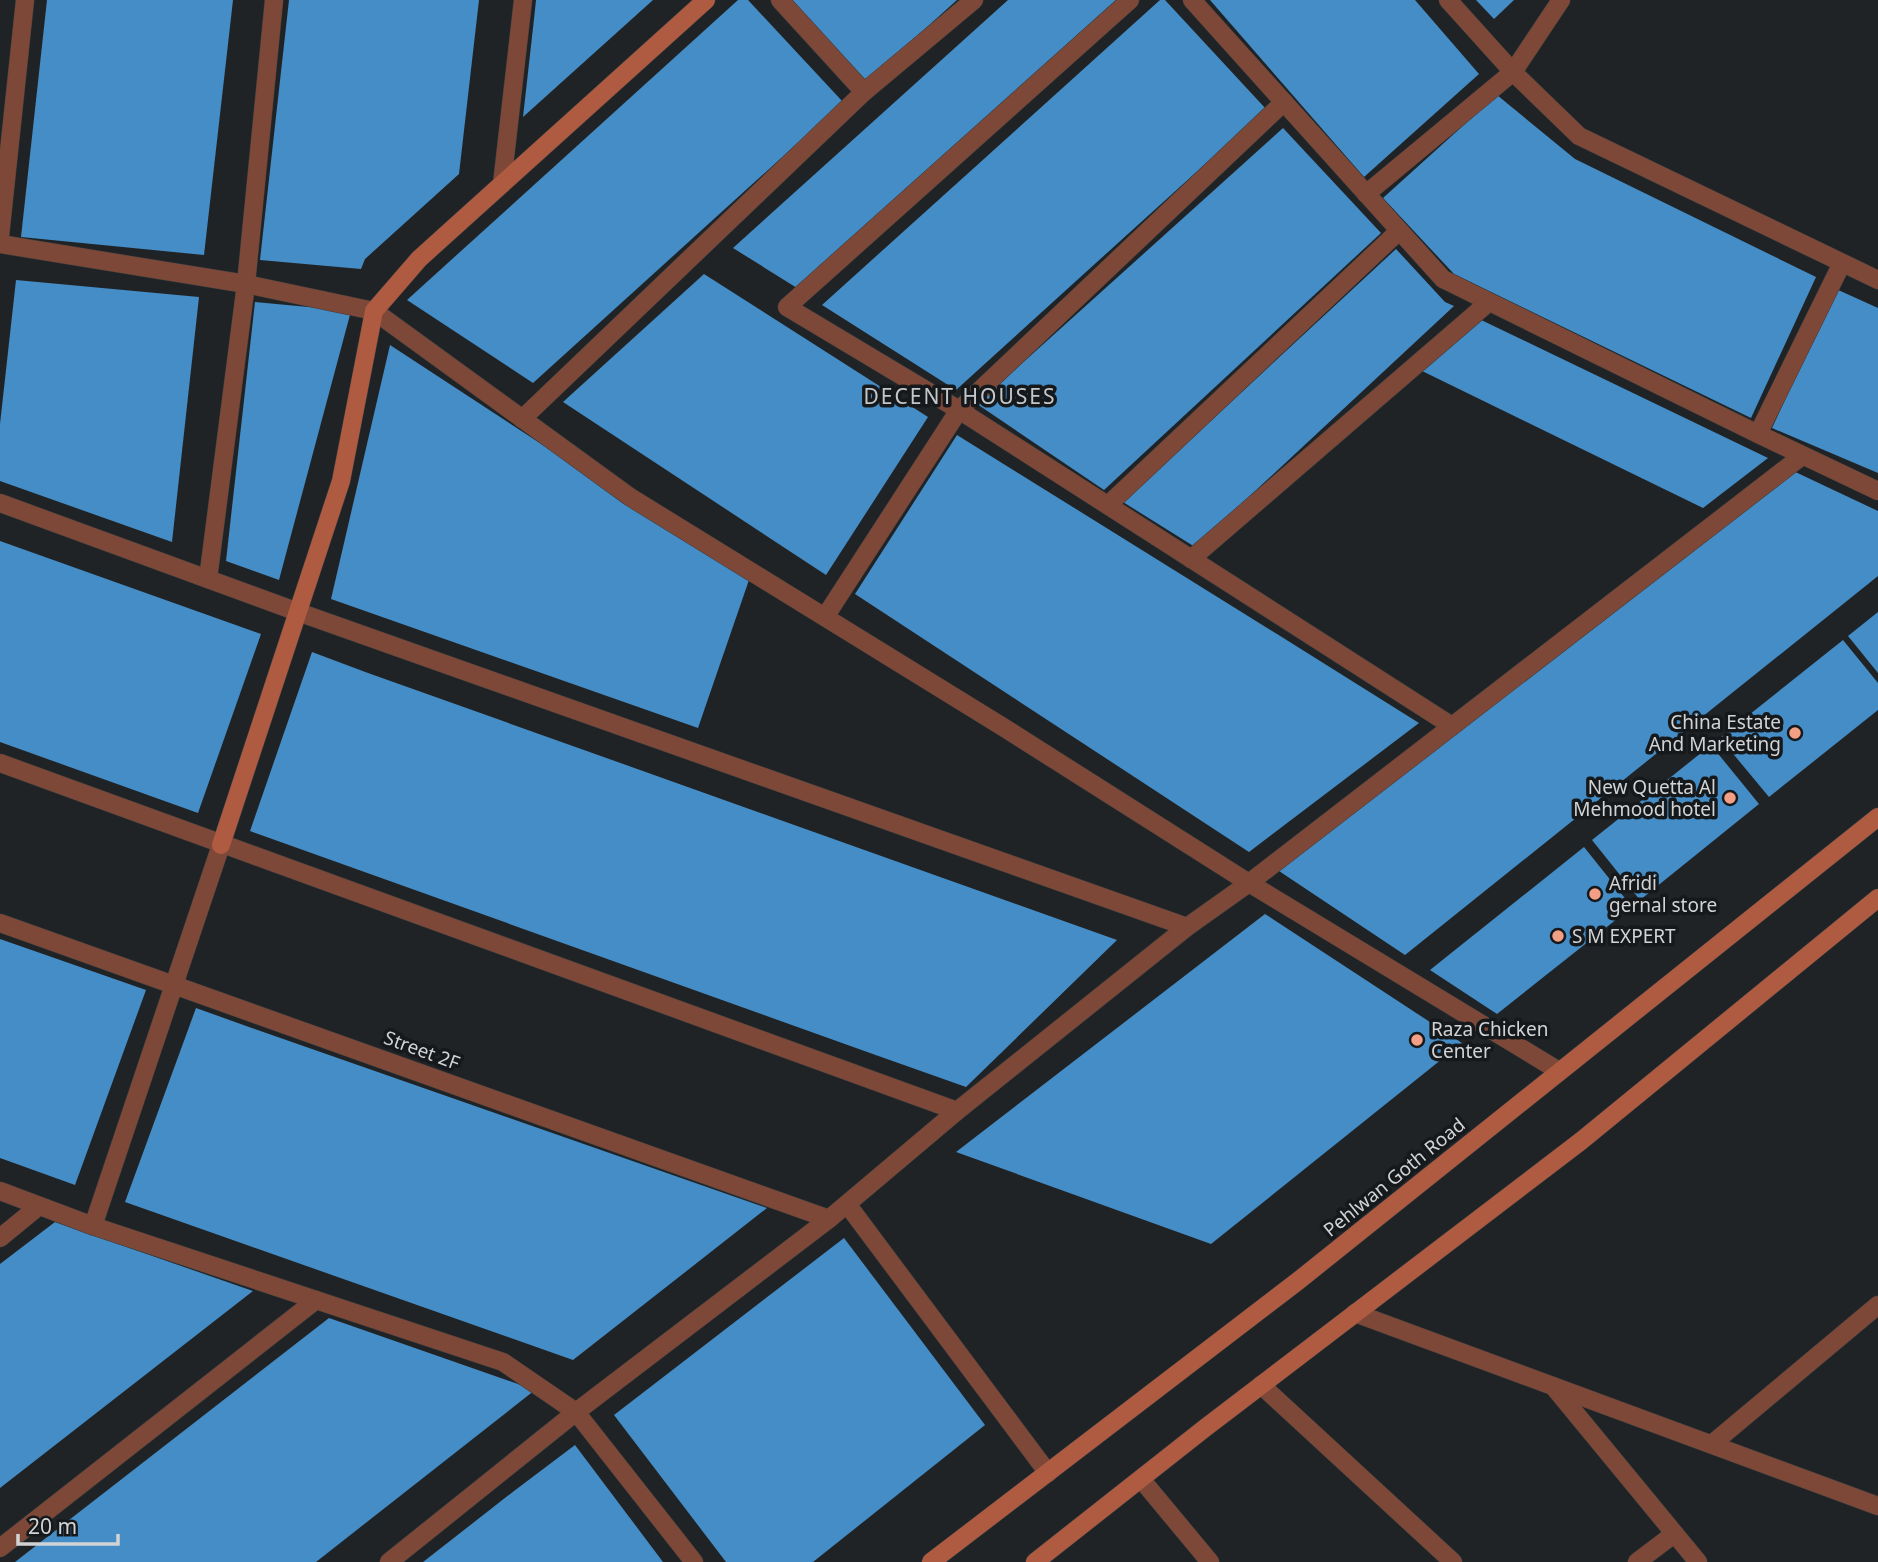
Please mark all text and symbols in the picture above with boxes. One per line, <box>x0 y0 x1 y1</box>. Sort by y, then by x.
district label: DECENT HOUSES <box>863 382 1057 410</box>
place label: China Estate And Marketing <box>1649 709 1781 757</box>
marker: China Estate And Marketing <box>1787 725 1803 741</box>
place label: New Quetta Al Mehmood hotel <box>1573 774 1716 822</box>
marker: New Quetta Al Mehmood hotel <box>1722 790 1738 806</box>
place label: Afridi gernal store <box>1609 870 1717 918</box>
marker: Afridi gernal store <box>1587 886 1603 902</box>
place label: S M EXPERT <box>1572 923 1676 949</box>
marker: S M EXPERT <box>1550 928 1566 944</box>
place label: Raza Chicken Center <box>1431 1016 1548 1064</box>
street label: Street 2F <box>381 1024 464 1076</box>
marker: Raza Chicken Center <box>1409 1032 1425 1048</box>
street label: Pehlwan Goth Road <box>1318 1112 1470 1242</box>
scale bar <box>18 1502 117 1546</box>
text: 20 m <box>28 1512 77 1540</box>

